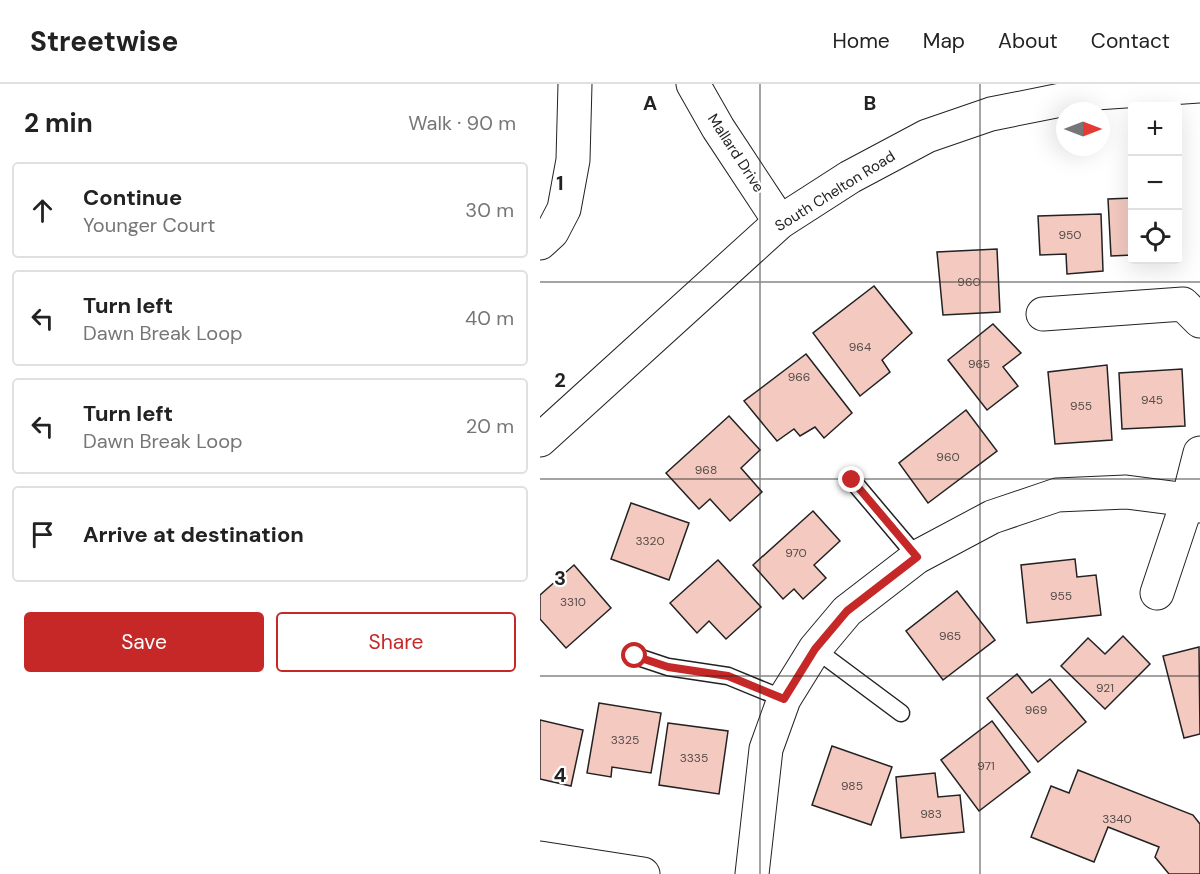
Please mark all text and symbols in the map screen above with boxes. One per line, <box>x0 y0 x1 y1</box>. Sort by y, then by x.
text: Streetwise <box>30 23 178 60</box>
text: Home <box>832 27 890 55</box>
text: Map <box>923 27 965 55</box>
text: About <box>998 27 1058 55</box>
text: Contact <box>1091 27 1170 55</box>
text: A <box>643 90 657 116</box>
text: B <box>864 90 876 116</box>
north arrow <box>1056 102 1110 156</box>
map controls <box>1128 102 1182 264</box>
button: + <box>1128 102 1182 156</box>
text: 2 min <box>24 106 93 140</box>
text: Walk · 90 m <box>408 110 516 136</box>
street label: Mallard Drive <box>703 110 769 196</box>
street label: South Chelton Road <box>771 146 899 236</box>
button: − <box>1128 156 1182 210</box>
text: 1 <box>556 170 564 196</box>
text: Continue <box>83 183 182 212</box>
icon: ahead <box>26 194 59 227</box>
text: 30 m <box>465 197 514 223</box>
button: locate <box>1128 210 1182 264</box>
text: Younger Court <box>83 212 215 238</box>
house number: 950 <box>1058 227 1082 243</box>
house number: 960 <box>957 274 981 290</box>
text: Turn left <box>83 291 173 320</box>
icon: left <box>26 302 59 335</box>
text: 40 m <box>465 305 514 331</box>
text: Dawn Break Loop <box>83 320 243 346</box>
house number: 964 <box>849 339 871 355</box>
house number: 965 <box>968 356 990 372</box>
text: 2 <box>554 367 566 393</box>
house number: 966 <box>788 369 810 385</box>
house number: 945 <box>1141 392 1163 408</box>
house number: 955 <box>1070 398 1092 414</box>
text: Turn left <box>83 399 173 428</box>
icon: left <box>26 410 59 443</box>
text: 20 m <box>466 413 514 439</box>
text: Dawn Break Loop <box>83 428 243 454</box>
house number: 960 <box>936 449 960 465</box>
house number: 968 <box>695 462 717 478</box>
route end <box>838 466 864 492</box>
icon: arrive <box>26 518 59 551</box>
text: Arrive at destination <box>83 520 304 549</box>
house number: 3320 <box>635 533 665 549</box>
house number: 970 <box>785 545 807 561</box>
text: 3 <box>554 565 566 591</box>
house number: 955 <box>1050 588 1072 604</box>
house number: 3310 <box>560 594 586 610</box>
button: Save <box>24 612 264 672</box>
button: Share <box>276 612 516 672</box>
house number: 965 <box>939 628 961 644</box>
route start <box>621 642 647 668</box>
house number: 921 <box>1096 680 1114 696</box>
house number: 969 <box>1025 702 1047 718</box>
house number: 3325 <box>611 732 639 748</box>
house number: 3335 <box>680 750 708 766</box>
house number: 971 <box>977 758 995 774</box>
text: 4 <box>554 762 567 788</box>
house number: 985 <box>841 778 863 794</box>
house number: 983 <box>920 806 942 822</box>
house number: 3340 <box>1102 811 1132 827</box>

